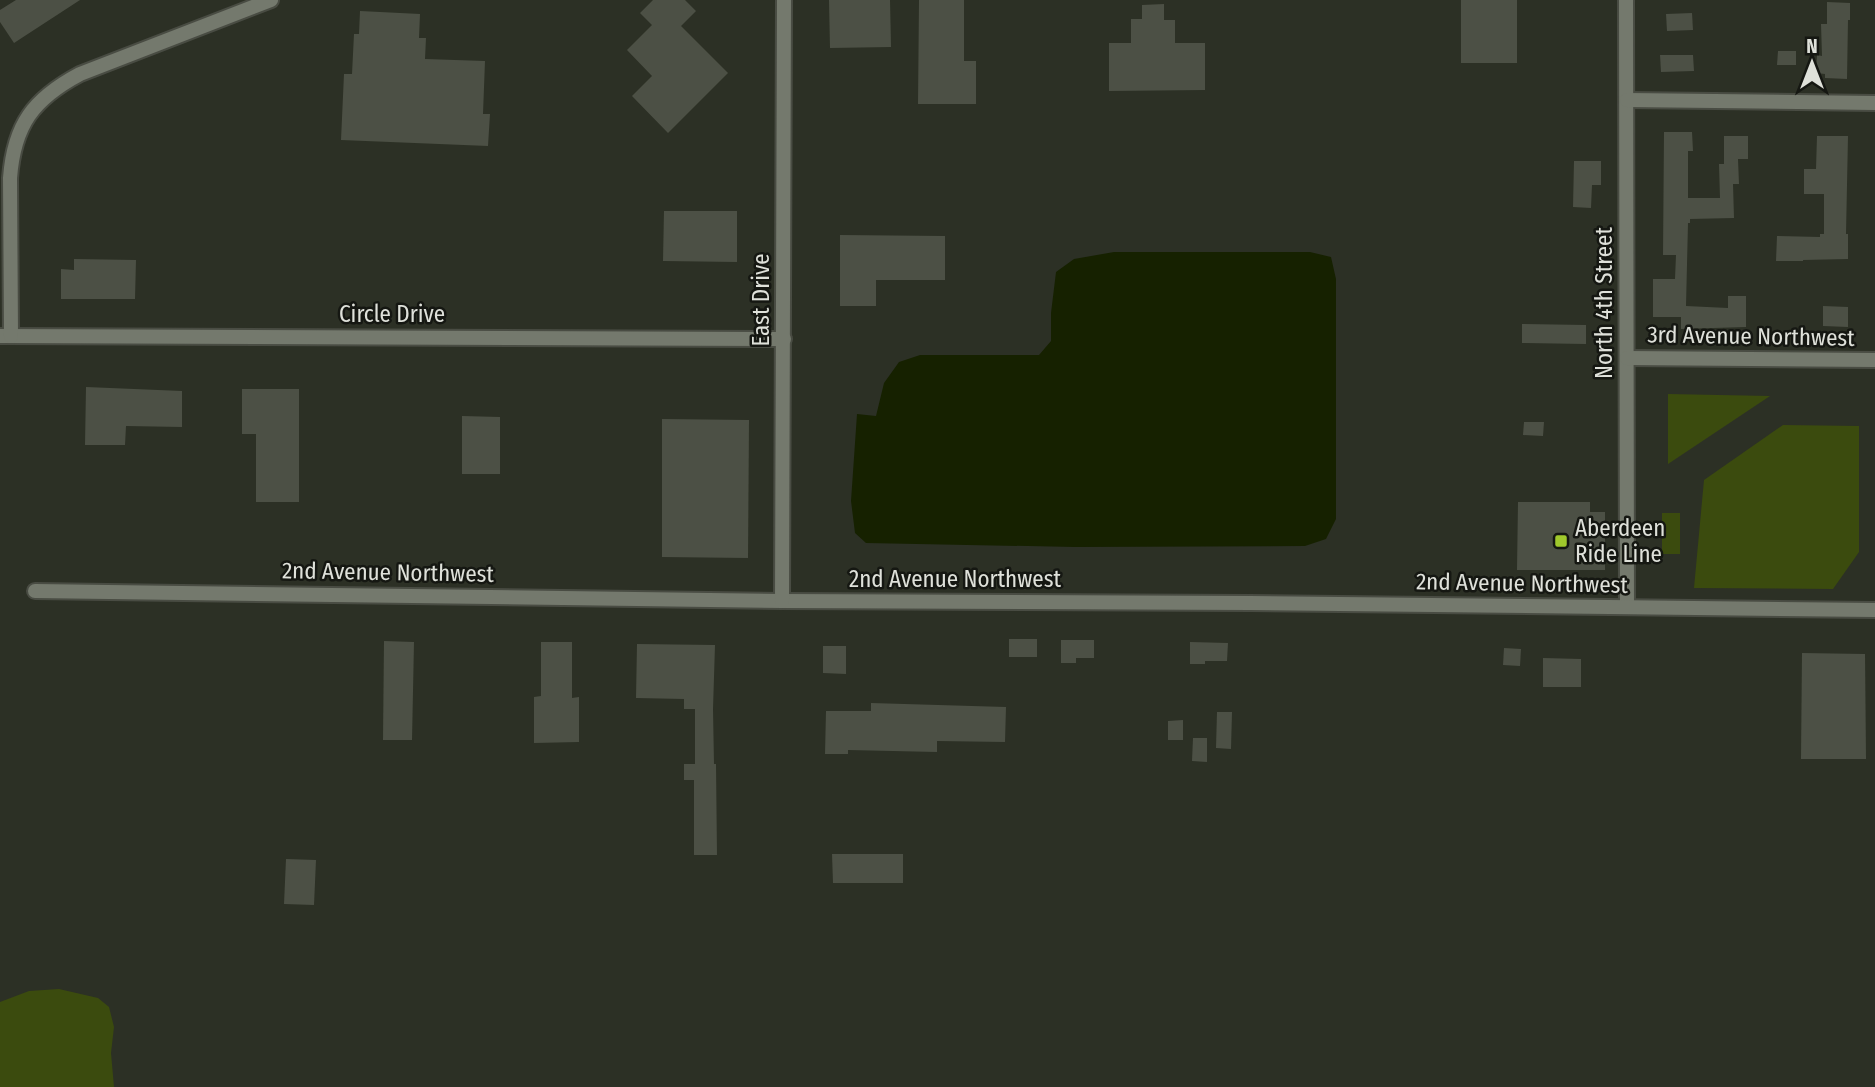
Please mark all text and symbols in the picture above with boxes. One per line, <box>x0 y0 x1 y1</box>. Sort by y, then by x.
north arrow <box>1777 28 1847 98</box>
text: N <box>1806 35 1818 58</box>
street label: North 4th Street <box>1590 227 1618 379</box>
street label: East Drive <box>747 253 775 347</box>
street label: Circle Drive <box>339 300 445 328</box>
street label: 3rd Avenue Northwest <box>1647 320 1855 352</box>
place label: Aberdeen Ride Line <box>1575 514 1665 568</box>
marker: Aberdeen Ride Line <box>1553 533 1569 549</box>
street label: 2nd Avenue Northwest <box>282 556 495 588</box>
street label: 2nd Avenue Northwest <box>849 565 1061 593</box>
street label: 2nd Avenue Northwest <box>1416 567 1629 599</box>

